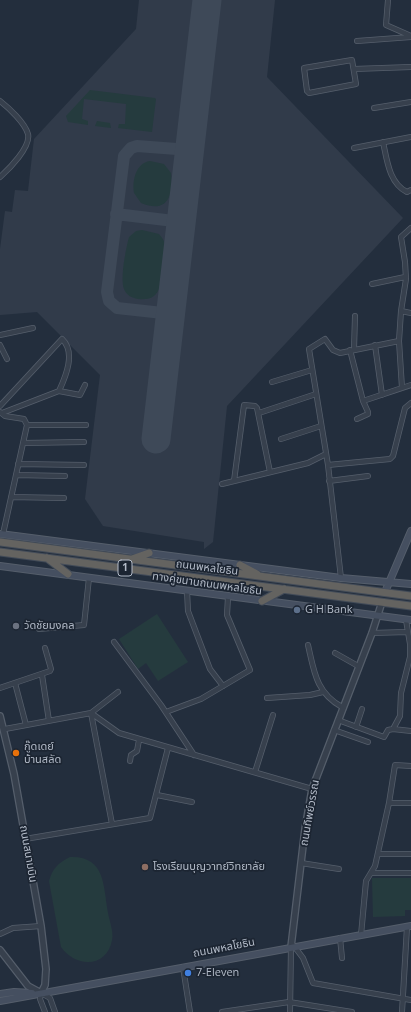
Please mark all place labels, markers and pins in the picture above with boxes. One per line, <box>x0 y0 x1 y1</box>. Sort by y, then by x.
place label: G H Bank <box>305 603 353 617</box>
marker: G H Bank <box>292 605 302 615</box>
place label: วัดชัยมงคล <box>24 619 74 633</box>
marker: วัดชัยมงคล <box>11 621 21 631</box>
place label: กู๊ดเดย์ บ้านสลัด <box>24 740 61 766</box>
marker: กู๊ดเดย์ บ้านสลัด <box>11 748 21 758</box>
place label: โรงเรียนบุญวาทย์วิทยาลัย <box>153 860 265 874</box>
marker: โรงเรียนบุญวาทย์วิทยาลัย <box>140 862 150 872</box>
place label: 7-Eleven <box>196 966 239 980</box>
marker: 7-Eleven <box>183 968 193 978</box>

